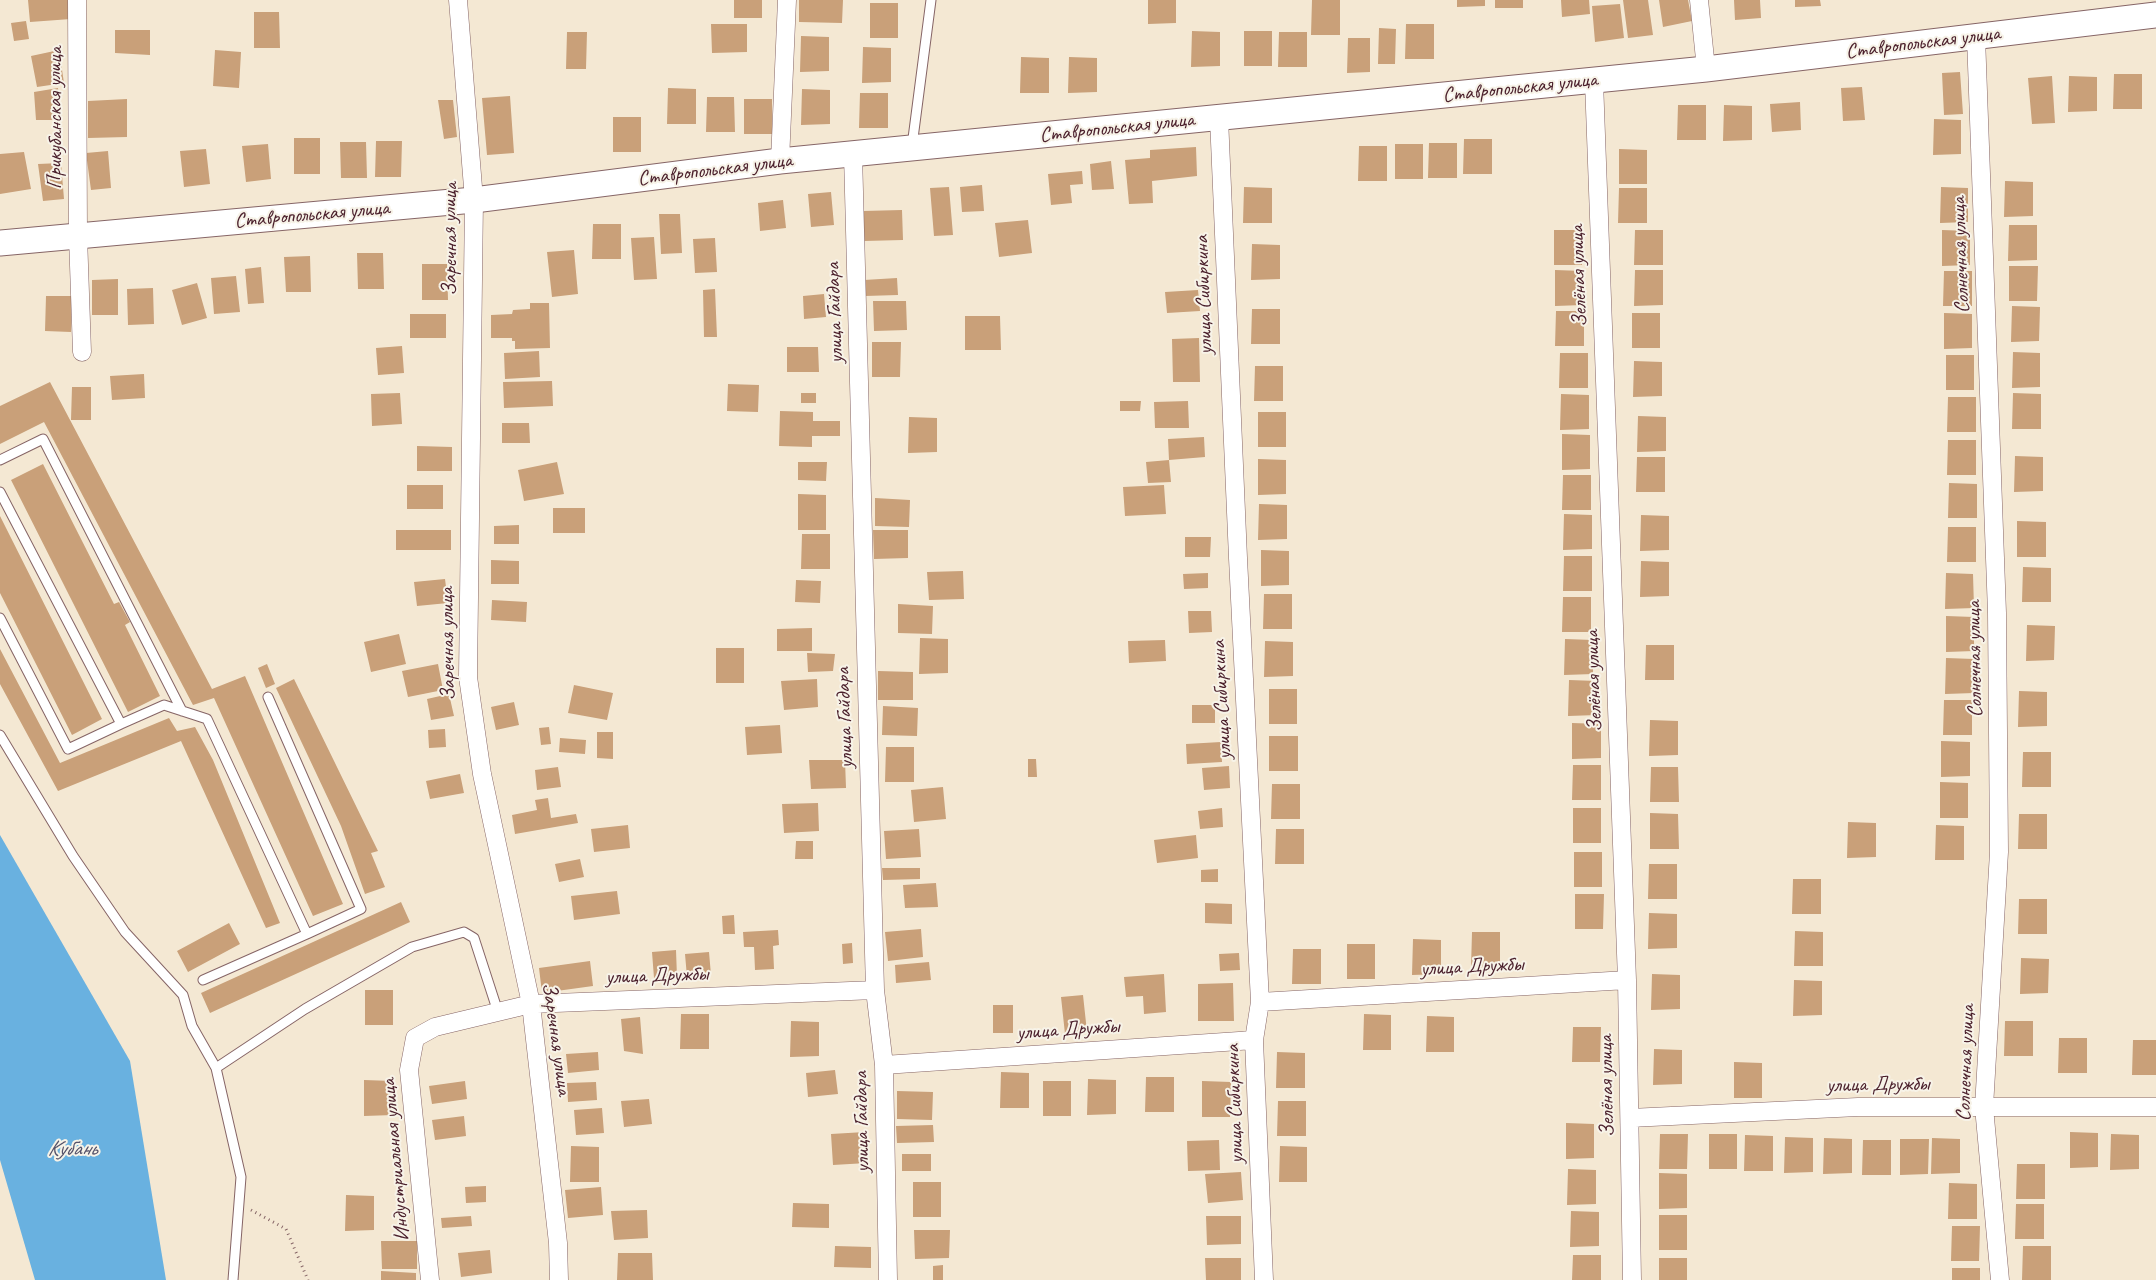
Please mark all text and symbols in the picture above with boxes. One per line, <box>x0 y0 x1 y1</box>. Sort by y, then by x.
street label: Ставропольская улица <box>1844 21 2002 65</box>
street label: Прикубанская улица <box>42 47 68 189</box>
street label: Ставропольская улица <box>1441 67 1599 109</box>
street label: Ставропольская улица <box>1038 107 1196 149</box>
street label: Ставропольская улица <box>636 148 794 192</box>
street label: Заречная улица <box>437 182 463 296</box>
street label: Ставропольская улица <box>233 196 391 234</box>
street label: Солнечная улица <box>1946 196 1976 314</box>
street label: Зелёная улица <box>1565 225 1593 327</box>
street label: улица Сибиркина <box>1189 235 1219 355</box>
street label: улица Гайдара <box>821 262 849 364</box>
street label: Заречная улица <box>434 587 462 701</box>
street label: Солнечная улица <box>1961 601 1989 717</box>
street label: Зелёная улица <box>1580 630 1608 732</box>
street label: улица Сибиркина <box>1206 640 1238 760</box>
street label: улица Гайдара <box>831 667 859 769</box>
street label: улица Дружбы <box>1420 952 1524 982</box>
street label: улица Дружбы <box>605 962 709 990</box>
street label: Заречная улица <box>536 981 576 1097</box>
street label: Солнечная улица <box>1951 1004 1981 1122</box>
street label: улица Дружбы <box>1016 1014 1120 1046</box>
street label: Зелёная улица <box>1594 1035 1620 1137</box>
street label: улица Сибиркина <box>1220 1044 1250 1164</box>
street label: улица Гайдара <box>849 1071 875 1173</box>
street label: улица Дружбы <box>1826 1072 1930 1098</box>
street label: Индустриальная улица <box>376 1078 416 1242</box>
water label: Кубань <box>48 1136 96 1162</box>

